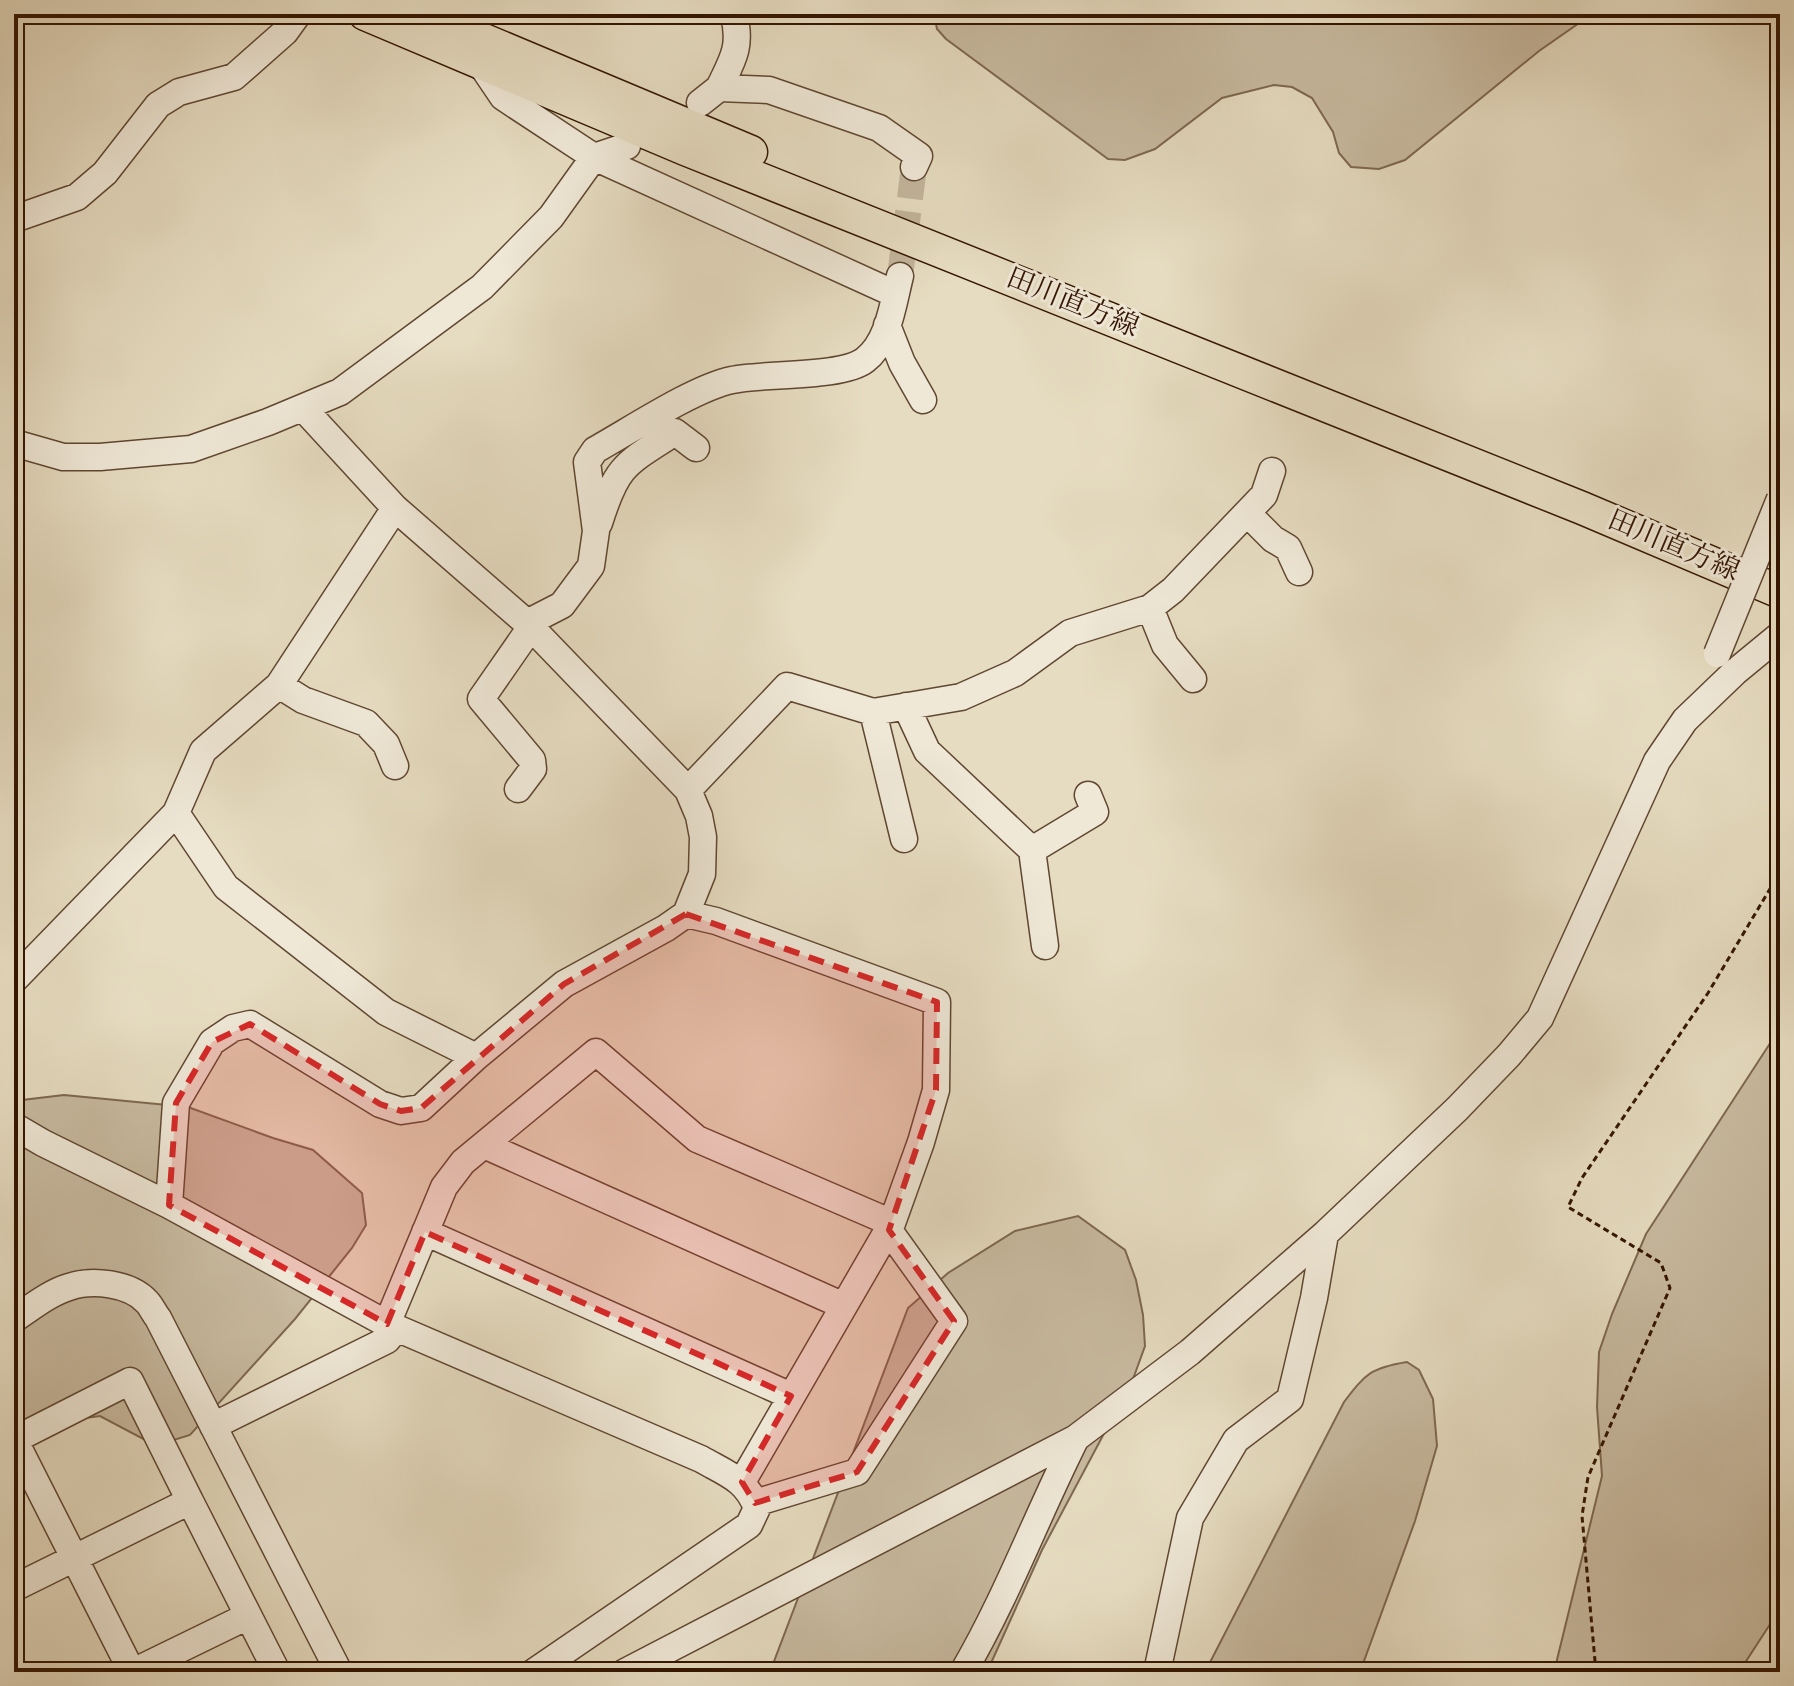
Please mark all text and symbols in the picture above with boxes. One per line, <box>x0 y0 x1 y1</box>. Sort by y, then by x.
street label: 田川直方線 <box>1002 262 1143 343</box>
street label: 田川直方線 <box>1603 504 1744 587</box>

